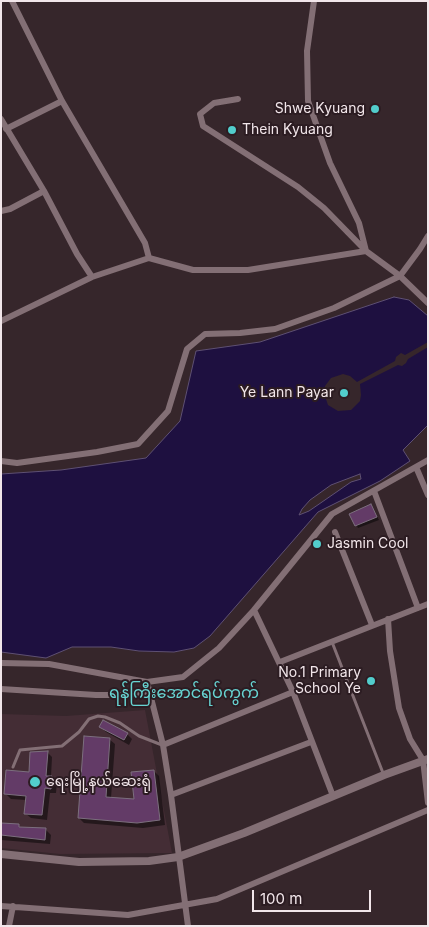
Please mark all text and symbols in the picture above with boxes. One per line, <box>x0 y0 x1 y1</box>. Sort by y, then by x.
place label: Shwe Kyuang <box>275 101 365 117</box>
marker: Shwe Kyuang <box>369 103 381 115</box>
place label: Thein Kyuang <box>242 122 333 138</box>
marker: Thein Kyuang <box>226 124 238 136</box>
place label: Ye Lann Payar <box>240 385 334 401</box>
marker: Ye Lann Payar <box>338 387 350 399</box>
place label: Jasmin Cool <box>327 536 409 552</box>
marker: Jasmin Cool <box>311 538 323 550</box>
place label: No.1 Primary School Ye <box>278 665 361 698</box>
marker: No.1 Primary School Ye <box>365 675 377 687</box>
district label: ရန်ကြီးအောင်ရပ်ကွက် <box>109 683 259 703</box>
place label: ရေးမြို့နယ်ဆေးရုံ <box>46 774 151 790</box>
marker: ရေးမြို့နယ်ဆေးရုံ <box>28 775 42 789</box>
scale bar <box>254 880 373 912</box>
text: 100 m <box>260 889 302 908</box>

